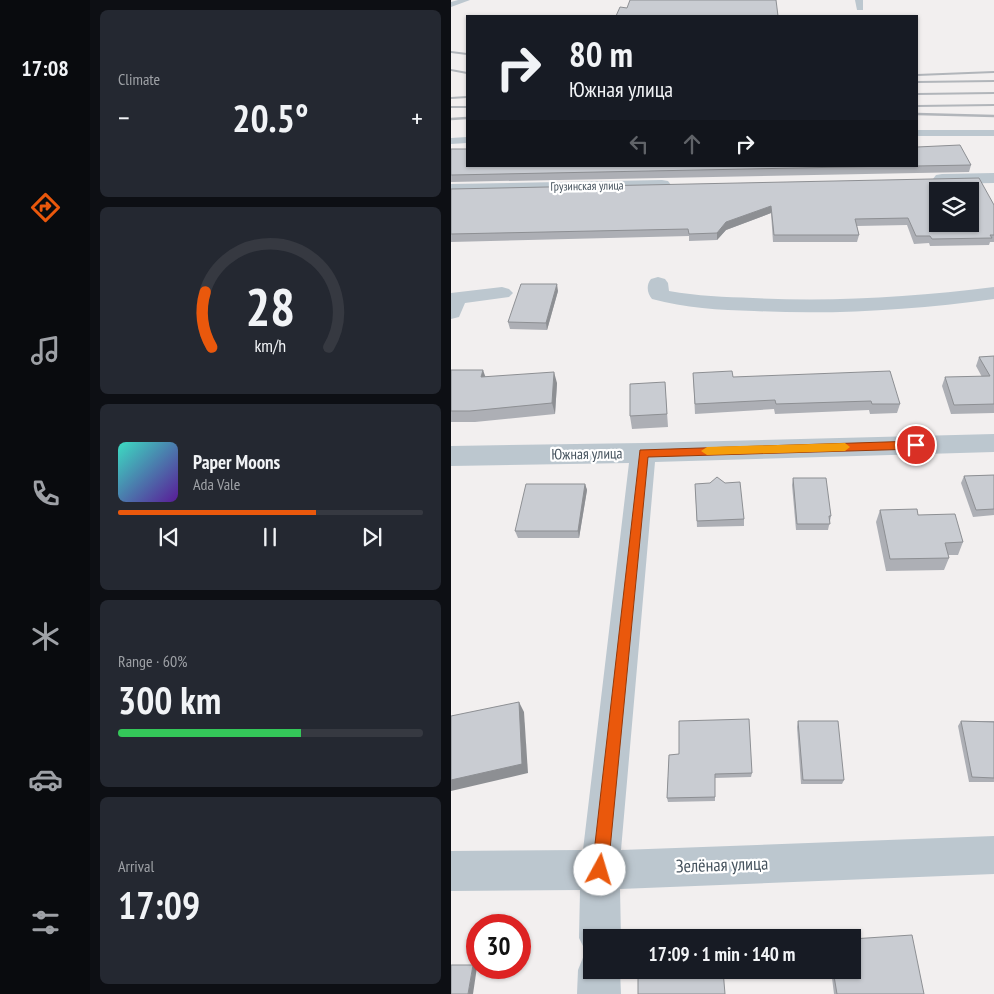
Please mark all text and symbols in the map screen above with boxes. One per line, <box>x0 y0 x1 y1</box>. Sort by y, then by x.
text: 80 m <box>569 31 633 77</box>
icon: right <box>486 35 551 100</box>
text: 17:08 <box>21 54 69 82</box>
text: Climate <box>118 69 160 89</box>
text: Южная улица <box>569 75 673 103</box>
text: 20.5° <box>232 93 309 142</box>
text: − <box>118 99 130 136</box>
text: + <box>411 99 423 136</box>
icon: left <box>625 130 653 158</box>
icon: ahead <box>678 130 706 158</box>
icon: right <box>731 130 759 158</box>
street label: Грузинская улица <box>550 177 624 194</box>
map controls <box>929 182 979 232</box>
button: layers <box>929 182 979 232</box>
icon: directions <box>28 190 63 225</box>
text: 28 <box>246 273 295 340</box>
icon: music <box>28 333 63 368</box>
text: km/h <box>255 334 286 357</box>
pin <box>895 424 937 466</box>
icon: arrive <box>902 431 930 459</box>
street label: Южная улица <box>551 443 623 464</box>
text: Paper Moons <box>193 450 280 474</box>
text: Ada Vale <box>193 474 240 494</box>
icon: phone <box>28 476 63 511</box>
icon: previous <box>155 523 183 551</box>
icon: pause <box>256 523 284 551</box>
icon: next <box>358 523 386 551</box>
icon: climate <box>28 619 63 654</box>
text: Range · 60% <box>118 651 187 671</box>
text: 300 km <box>118 675 221 724</box>
icon: car <box>28 762 63 797</box>
position arrow <box>573 843 625 895</box>
street label: Зелёная улица <box>675 851 769 878</box>
text: Arrival <box>118 856 154 876</box>
text: 17:09 <box>118 880 200 929</box>
icon: filters <box>28 905 63 940</box>
speed limit sign: 30 <box>466 914 531 979</box>
text: 17:09 · 1 min · 140 m <box>649 942 795 966</box>

